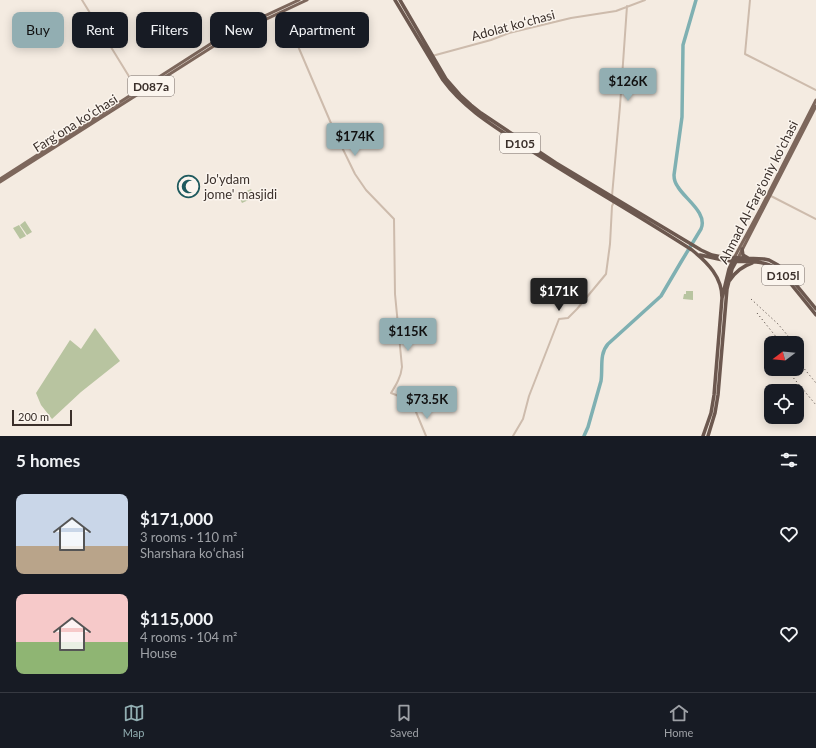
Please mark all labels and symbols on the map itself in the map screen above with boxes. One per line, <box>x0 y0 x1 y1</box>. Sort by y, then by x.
street label: Adolat koʻchasi <box>470 6 556 44</box>
pin: $126K <box>600 68 656 102</box>
road number: D087a <box>128 76 174 96</box>
street label: Fargʻona koʻchasi <box>30 91 120 155</box>
street label: Ahmad Al-Farg'oniy ko'chasi <box>715 118 801 266</box>
pin: $174K <box>327 123 383 157</box>
road number: D105 <box>500 133 540 153</box>
place label: Jo'ydam jome' masjidi <box>203 171 277 202</box>
mosque icon: Jo'ydam jome' masjidi <box>176 173 202 199</box>
road number: D105l <box>762 265 804 285</box>
pin: $171K <box>531 278 587 312</box>
pin: $115K <box>380 318 436 352</box>
north arrow <box>764 336 804 376</box>
pin: $73.5K <box>394 386 460 420</box>
scale bar <box>12 408 72 427</box>

